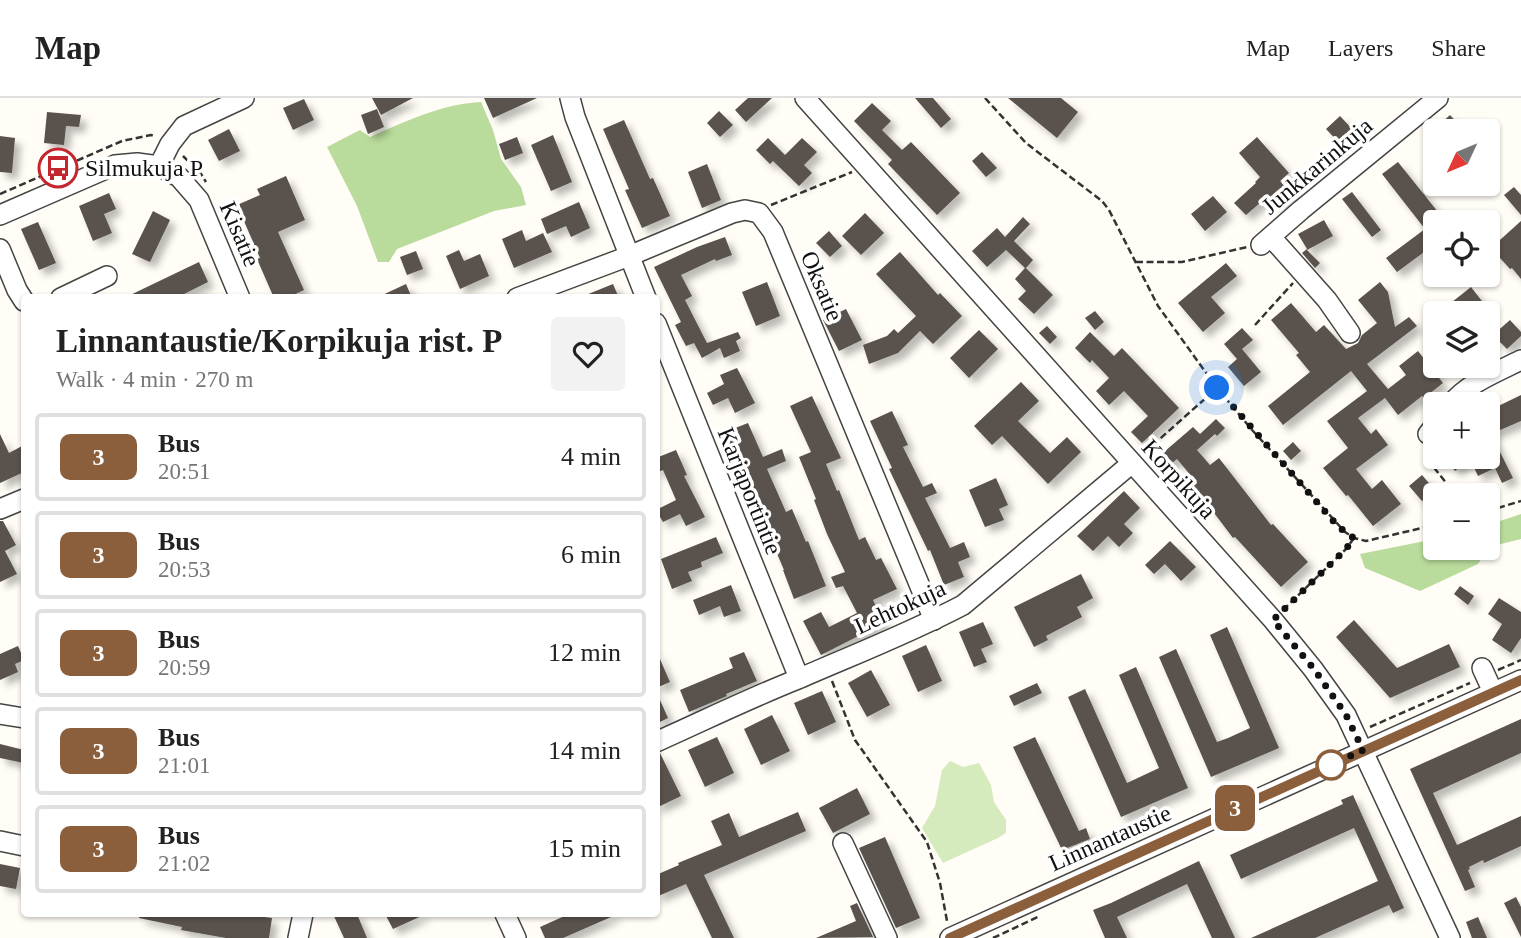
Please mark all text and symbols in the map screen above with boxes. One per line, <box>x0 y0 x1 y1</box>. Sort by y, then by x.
text: Map <box>35 30 101 66</box>
text: Map <box>1246 35 1290 61</box>
text: Layers <box>1328 35 1393 61</box>
text: Share <box>1431 35 1486 61</box>
street label: Junkkarinkuja <box>1257 112 1378 220</box>
north arrow <box>1423 119 1500 196</box>
map controls <box>1423 119 1500 560</box>
bus stop icon: Silmukuja P <box>37 147 79 189</box>
place label: Silmukuja P <box>85 155 203 181</box>
street label: Kisatie <box>215 198 265 270</box>
button: locate <box>1423 210 1500 287</box>
street label: Oksatie <box>796 247 848 325</box>
button: layers <box>1423 301 1500 378</box>
button: heart <box>551 317 625 391</box>
text: Linnantaustie/Korpikuja rist. P <box>56 323 502 359</box>
text: Walk · 4 min · 270 m <box>56 367 253 392</box>
your location <box>1199 370 1234 405</box>
button: + <box>1423 392 1500 469</box>
street label: Karjaportintie <box>713 424 787 558</box>
text: Bus <box>158 429 200 458</box>
street label: Korpikuja <box>1137 434 1221 524</box>
text: 4 min <box>561 442 621 471</box>
text: 3 <box>93 444 105 470</box>
text: 20:51 <box>158 459 210 484</box>
button: − <box>1423 483 1500 560</box>
text: Bus <box>158 527 200 556</box>
text: 6 min <box>561 540 621 569</box>
text: 3 <box>93 542 105 568</box>
text: 20:53 <box>158 557 210 582</box>
street label: Lehtokuja <box>850 575 950 639</box>
text: Bus <box>158 625 200 654</box>
text: 12 min <box>548 638 621 667</box>
text: 3 <box>93 640 105 666</box>
text: 20:59 <box>158 655 210 680</box>
text: Bus <box>158 723 200 752</box>
text: 14 min <box>548 736 621 765</box>
text: 3 <box>93 738 105 764</box>
unlabelled marker <box>1316 750 1346 780</box>
text: 21:01 <box>158 753 210 778</box>
line badge: 3 <box>1212 785 1258 831</box>
text: 3 <box>1229 795 1241 821</box>
street label: Linnantaustie <box>1045 800 1175 876</box>
text: Bus <box>158 821 200 850</box>
text: 15 min <box>548 834 621 863</box>
text: 3 <box>93 836 105 862</box>
text: 21:02 <box>158 851 210 876</box>

